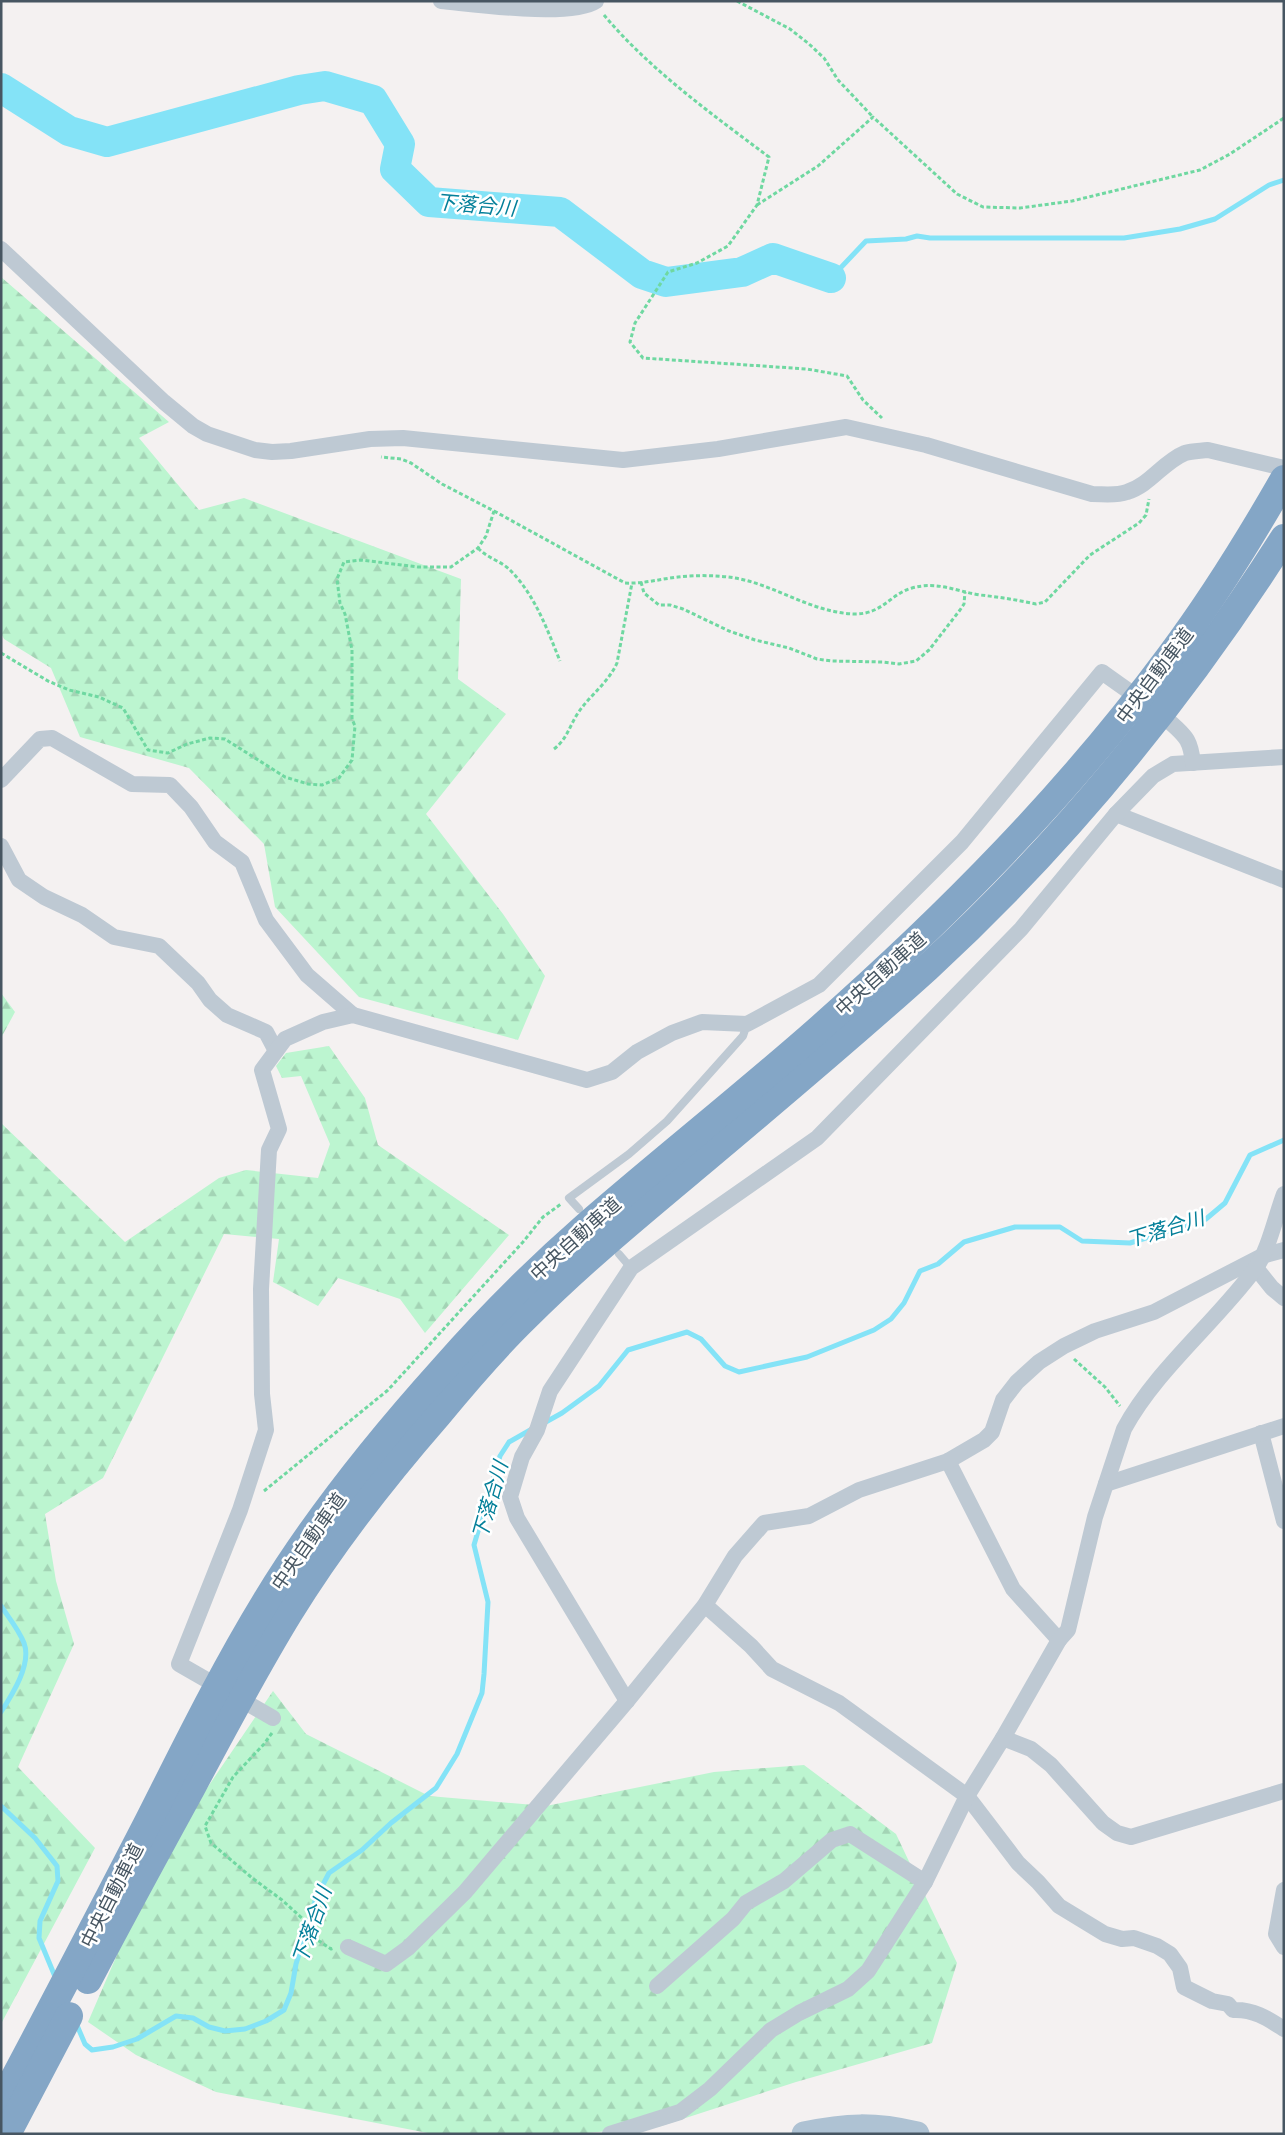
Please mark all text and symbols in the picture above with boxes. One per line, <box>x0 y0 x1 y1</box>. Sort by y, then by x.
water label: 下落合川 <box>435 189 519 220</box>
street label: 中央自動車道 <box>1111 623 1197 727</box>
street label: 中央自動車道 <box>830 926 930 1020</box>
street label: 中央自動車道 <box>525 1191 625 1285</box>
water label: 下落合川 <box>1123 1204 1209 1251</box>
water label: 下落合川 <box>466 1456 512 1542</box>
street label: 中央自動車道 <box>266 1488 350 1594</box>
street label: 中央自動車道 <box>75 1839 147 1951</box>
water label: 下落合川 <box>287 1881 336 1967</box>

